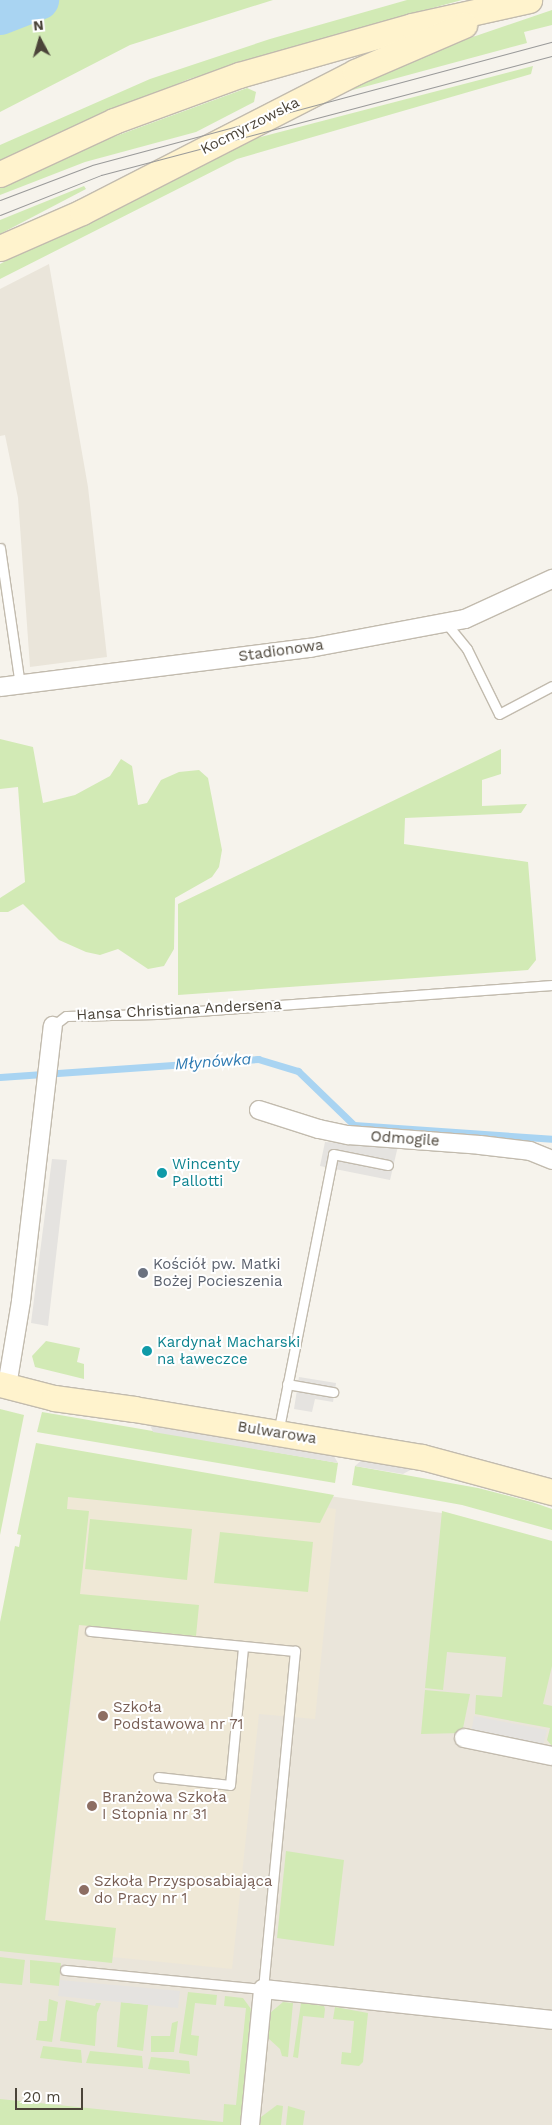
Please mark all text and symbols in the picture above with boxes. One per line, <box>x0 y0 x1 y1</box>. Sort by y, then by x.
north arrow <box>15 15 65 65</box>
text: N <box>32 17 44 34</box>
street label: Kocmyrzowska <box>198 93 302 159</box>
street label: Stadionowa <box>237 636 325 666</box>
street label: Hansa Christiana Andersena <box>75 996 283 1024</box>
water label: Młynówka <box>174 1050 252 1074</box>
street label: Odmogile <box>370 1128 440 1150</box>
place label: Wincenty Pallotti <box>172 1155 240 1190</box>
marker: Wincenty Pallotti <box>156 1167 168 1179</box>
place label: Kościół pw. Matki Bożej Pocieszenia <box>153 1255 283 1290</box>
marker: Kościół pw. Matki Bożej Pocieszenia <box>137 1267 149 1279</box>
place label: Kardynał Macharski na ławeczce <box>157 1333 300 1368</box>
marker: Kardynał Macharski na ławeczce <box>141 1345 153 1357</box>
street label: Bulwarowa <box>236 1418 318 1448</box>
place label: Szkoła Podstawowa nr 71 <box>113 1698 245 1733</box>
marker: Szkoła Podstawowa nr 71 <box>97 1710 109 1722</box>
place label: Branżowa Szkoła I Stopnia nr 31 <box>102 1788 227 1823</box>
marker: Branżowa Szkoła I Stopnia nr 31 <box>86 1800 98 1812</box>
place label: Szkoła Przysposabiająca do Pracy nr 1 <box>94 1872 273 1907</box>
marker: Szkoła Przysposabiająca do Pracy nr 1 <box>78 1884 90 1896</box>
scale bar <box>18 2078 85 2110</box>
text: 20 m <box>23 2088 61 2106</box>

